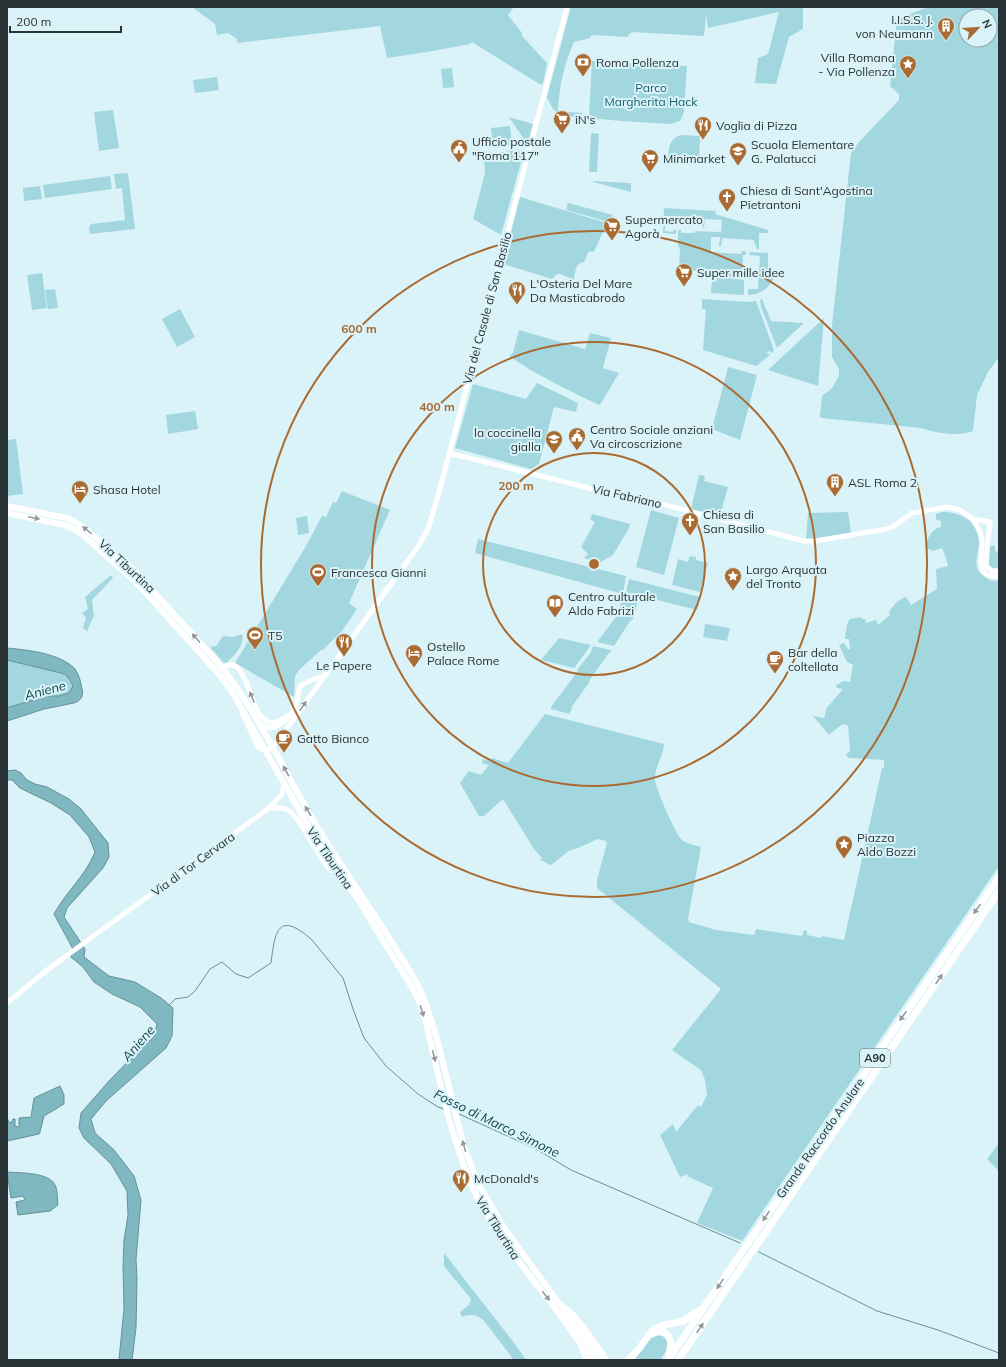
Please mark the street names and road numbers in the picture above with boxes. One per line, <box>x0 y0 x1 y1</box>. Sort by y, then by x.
street label: Via del Casale di San Basilio <box>459 230 515 386</box>
street label: Via Fabriano <box>591 481 663 511</box>
street label: Via Tiburtina <box>96 536 158 596</box>
street label: Via Tiburtina <box>304 824 356 892</box>
street label: Via di Tor Cervara <box>148 829 238 899</box>
road number: A90 <box>860 1049 890 1067</box>
street label: Grande Raccordo Anulare <box>773 1075 867 1201</box>
street label: Via Tiburtina <box>473 1194 523 1262</box>

